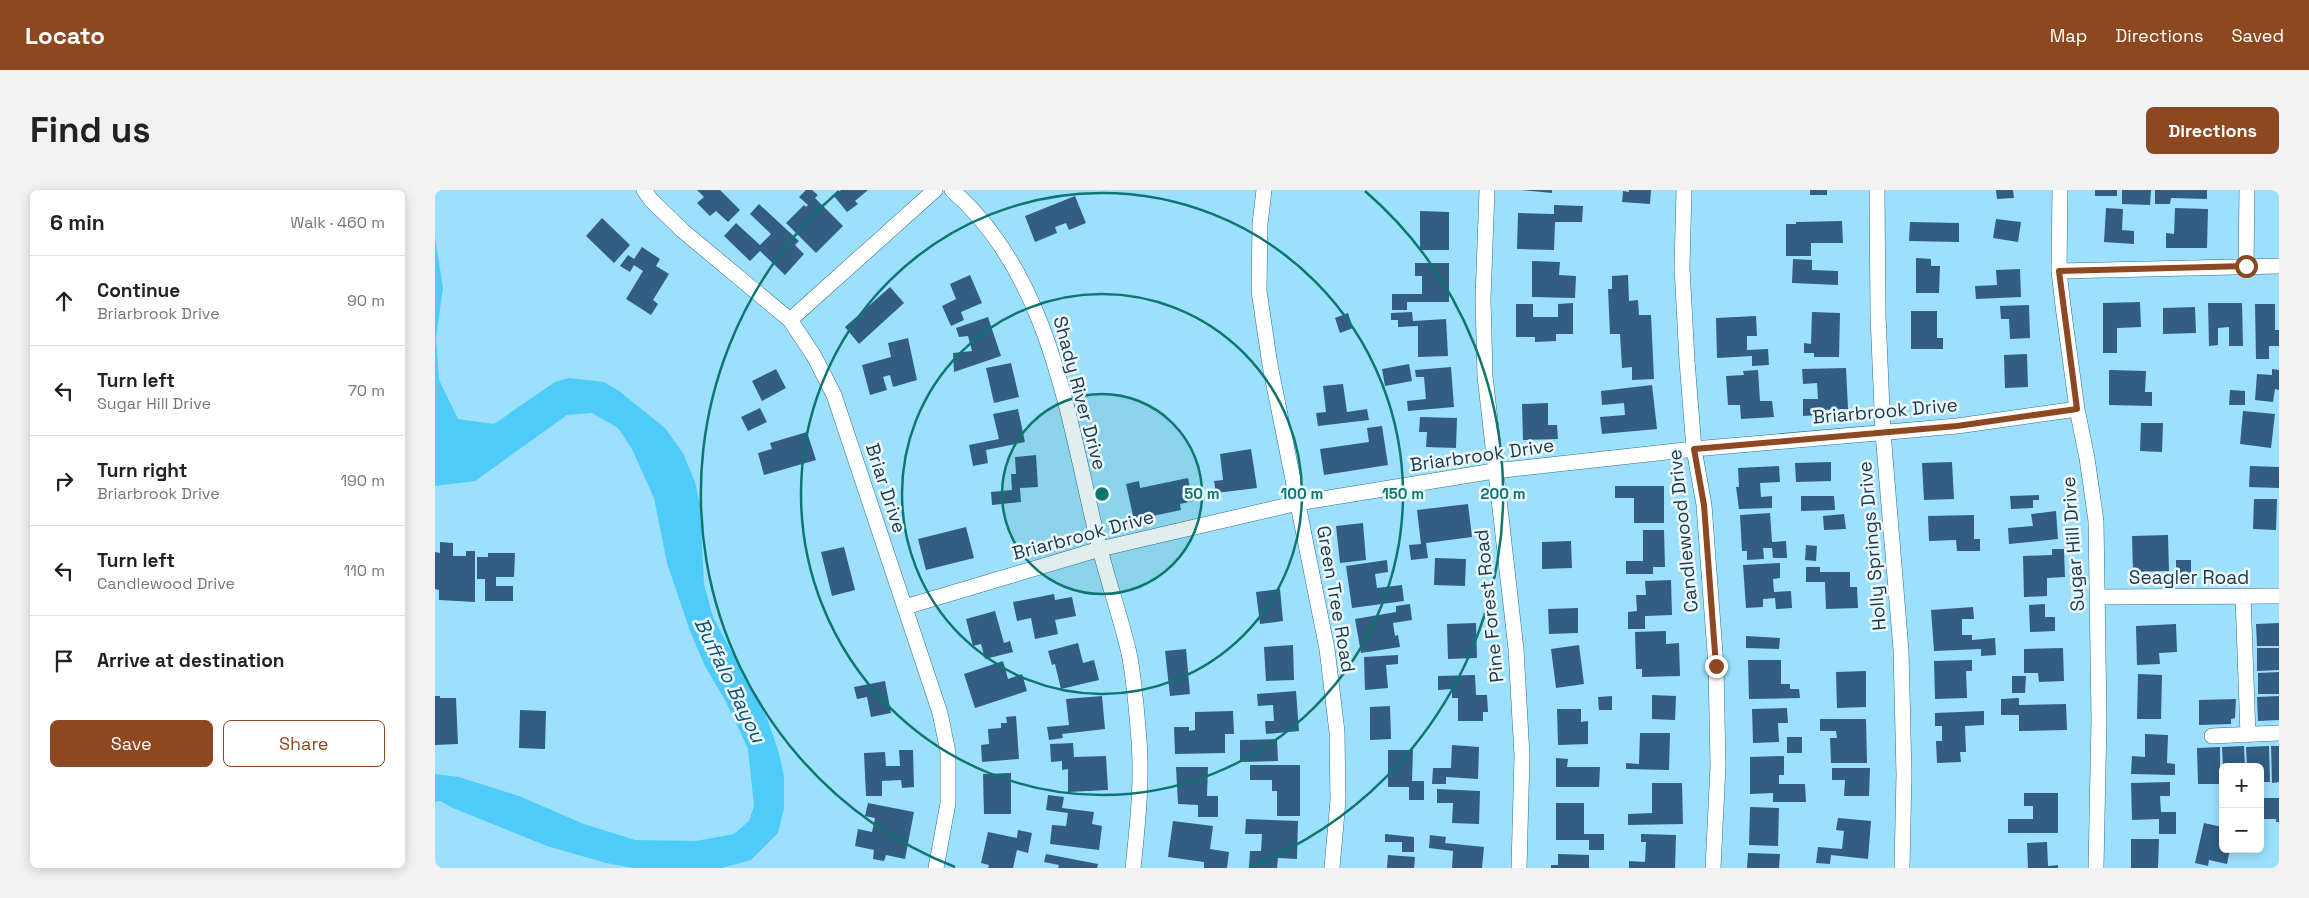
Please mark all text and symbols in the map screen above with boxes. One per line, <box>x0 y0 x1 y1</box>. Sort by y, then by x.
text: Locato <box>25 20 105 51</box>
text: Map <box>2050 24 2087 47</box>
text: Directions <box>2115 24 2204 47</box>
text: Saved <box>2232 24 2284 47</box>
button: Directions <box>2146 107 2279 154</box>
text: Find us <box>30 108 151 152</box>
text: 6 min <box>50 209 105 236</box>
text: Walk · 460 m <box>290 212 385 233</box>
route start <box>2235 255 2258 278</box>
text: Continue <box>97 278 180 303</box>
icon: ahead <box>50 287 78 315</box>
text: 90 m <box>347 290 385 311</box>
text: Briarbrook Drive <box>97 303 220 324</box>
street label: Shady River Drive <box>1047 313 1113 473</box>
text: Turn left <box>97 368 175 393</box>
icon: left <box>50 377 78 405</box>
text: 70 m <box>348 380 385 401</box>
street label: Briarbrook Drive <box>1811 392 1959 430</box>
text: Sugar Hill Drive <box>97 393 211 414</box>
street label: Briarbrook Drive <box>1408 432 1556 478</box>
street label: Briar Drive <box>860 440 912 536</box>
street label: Candlewood Drive <box>1662 448 1704 614</box>
text: Turn right <box>97 458 187 483</box>
street label: Holly Springs Drive <box>1852 460 1892 632</box>
icon: right <box>50 467 78 495</box>
text: 190 m <box>340 470 385 491</box>
street label: Sugar Hill Drive <box>2056 476 2090 612</box>
text: Briarbrook Drive <box>97 483 220 504</box>
text: 50 m <box>1184 484 1220 503</box>
text: 100 m <box>1281 484 1323 503</box>
text: 150 m <box>1382 484 1424 503</box>
text: 200 m <box>1481 484 1525 503</box>
centre of rings <box>1093 485 1111 503</box>
street label: Briarbrook Drive <box>1009 504 1157 566</box>
street label: Green Tree Road <box>1311 524 1361 674</box>
street label: Pine Forest Road <box>1469 528 1509 684</box>
text: Turn left <box>97 548 175 573</box>
icon: left <box>50 557 78 585</box>
text: 110 m <box>343 560 385 581</box>
street label: Seagler Road <box>2129 565 2249 590</box>
text: Candlewood Drive <box>97 573 235 594</box>
water label: Buffalo Bayou <box>689 613 772 748</box>
icon: arrive <box>50 647 78 675</box>
text: Arrive at destination <box>97 648 285 673</box>
route end <box>1705 655 1728 678</box>
button: Save <box>50 720 213 767</box>
button: Share <box>223 720 385 767</box>
map controls <box>2219 763 2264 853</box>
button: + <box>2219 763 2264 808</box>
button: − <box>2219 808 2264 853</box>

